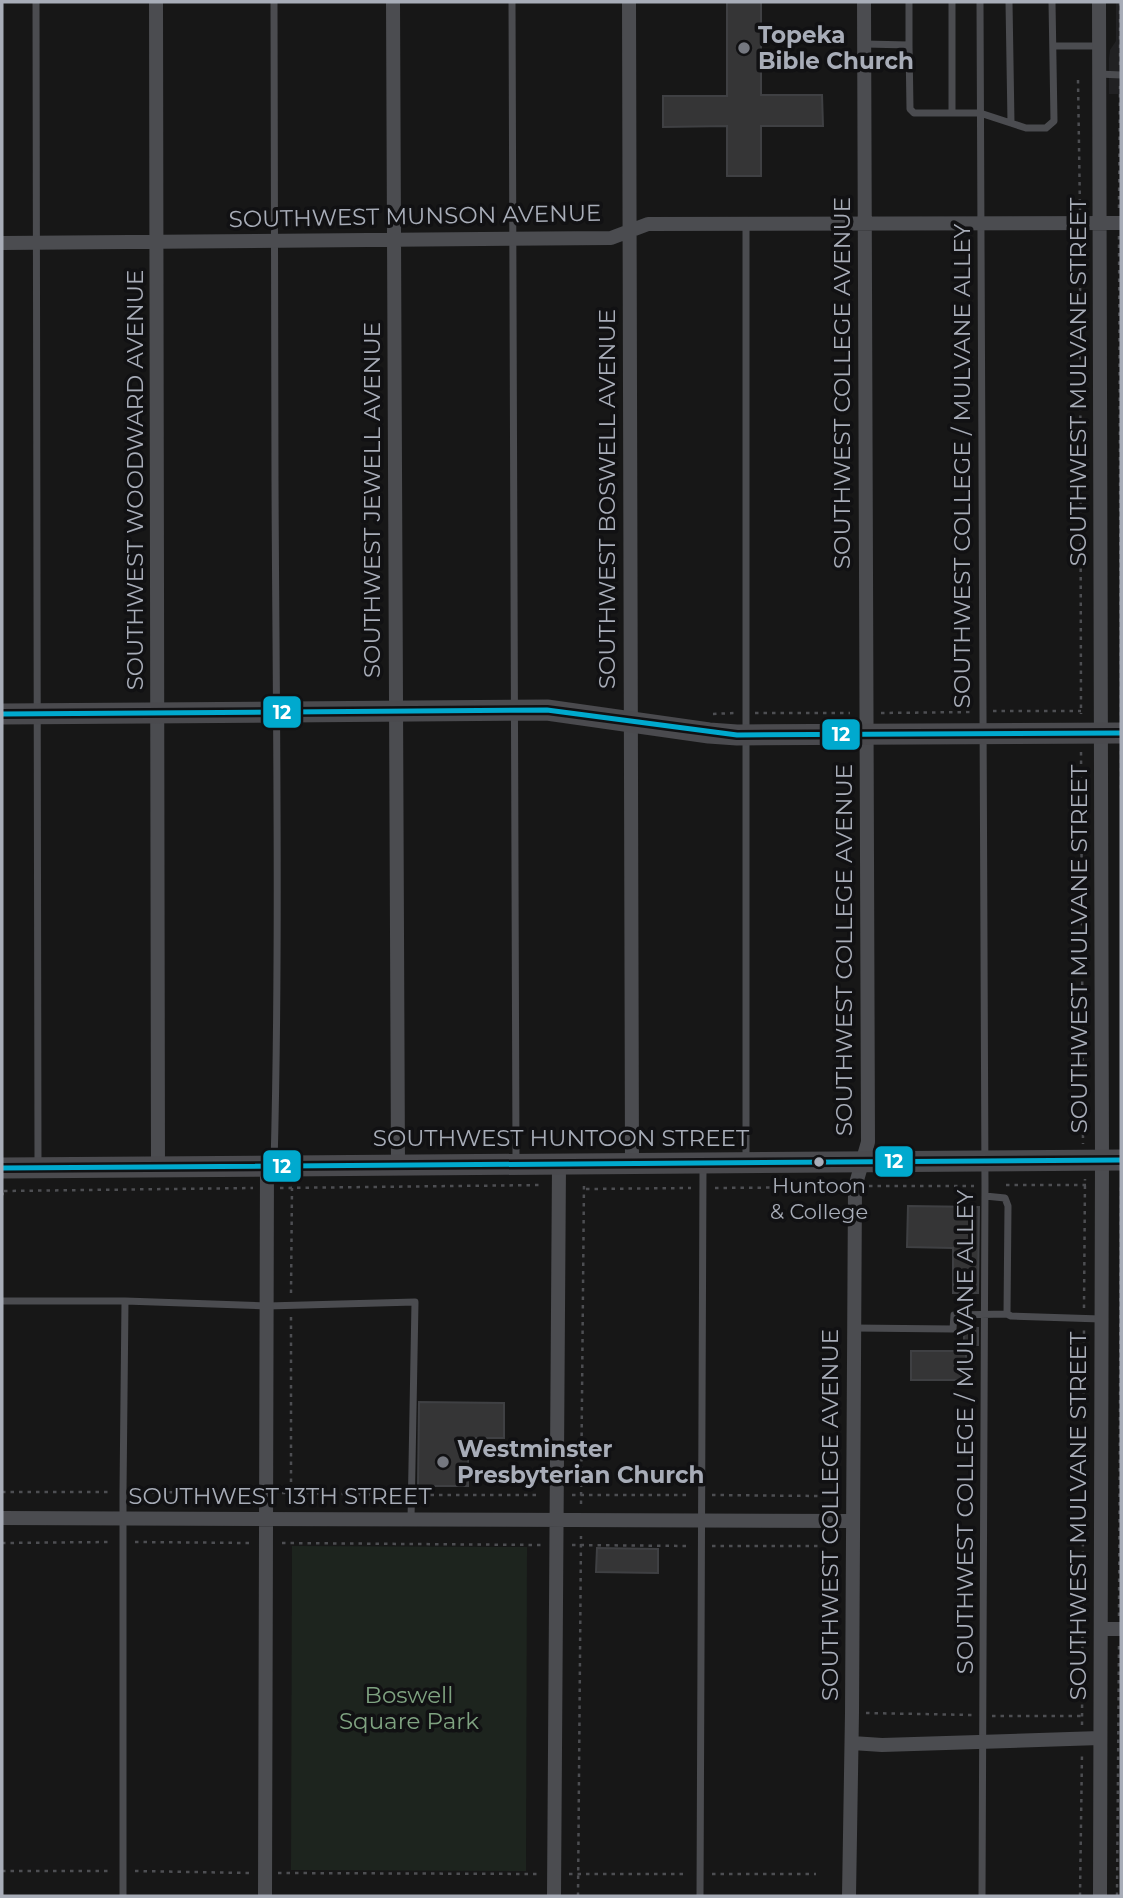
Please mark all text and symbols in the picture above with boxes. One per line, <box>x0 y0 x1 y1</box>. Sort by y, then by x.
place label: Topeka Bible Church <box>758 21 914 75</box>
marker: Topeka Bible Church <box>736 40 752 56</box>
street label: SOUTHWEST COLLEGE AVENUE <box>828 197 856 569</box>
street label: SOUTHWEST MULVANE STREET <box>1064 197 1092 566</box>
street label: SOUTHWEST MUNSON AVENUE <box>228 199 602 233</box>
street label: SOUTHWEST COLLEGE / MULVANE ALLEY <box>948 223 976 708</box>
street label: SOUTHWEST WOODWARD AVENUE <box>121 270 149 690</box>
street label: SOUTHWEST BOSWELL AVENUE <box>593 309 621 689</box>
street label: SOUTHWEST JEWELL AVENUE <box>358 322 386 678</box>
line badge: 12 <box>262 695 302 729</box>
text: 12 <box>273 701 291 724</box>
line badge: 12 <box>821 718 861 751</box>
text: 12 <box>832 723 850 746</box>
street label: SOUTHWEST COLLEGE AVENUE <box>830 764 858 1136</box>
street label: SOUTHWEST MULVANE STREET <box>1065 764 1093 1133</box>
street label: SOUTHWEST HUNTOON STREET <box>373 1124 750 1152</box>
line badge: 12 <box>874 1145 914 1178</box>
line badge: 12 <box>262 1149 302 1183</box>
text: 12 <box>885 1150 903 1173</box>
text: 12 <box>273 1155 291 1178</box>
marker: Huntoon & College <box>812 1155 826 1169</box>
place label: Huntoon & College <box>770 1173 868 1224</box>
street label: SOUTHWEST COLLEGE / MULVANE ALLEY <box>951 1189 979 1674</box>
street label: SOUTHWEST COLLEGE AVENUE <box>816 1329 844 1701</box>
street label: SOUTHWEST MULVANE STREET <box>1064 1331 1092 1700</box>
place label: Westminster Presbyterian Church <box>457 1435 704 1489</box>
marker: Westminster Presbyterian Church <box>435 1454 451 1470</box>
street label: SOUTHWEST 13TH STREET <box>128 1482 433 1510</box>
park label: Boswell Square Park <box>339 1681 479 1735</box>

